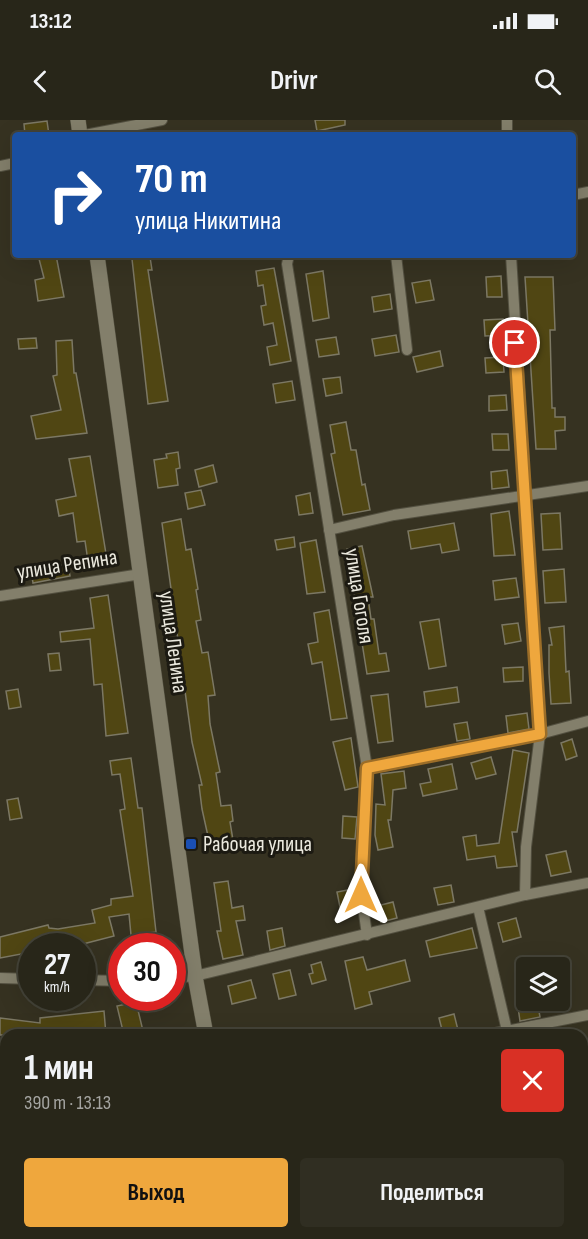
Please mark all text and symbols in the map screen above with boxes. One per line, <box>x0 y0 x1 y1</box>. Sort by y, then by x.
text: 13:12 <box>30 8 72 35</box>
icon: back <box>24 65 57 98</box>
text: Drivr <box>270 65 318 97</box>
icon: search <box>531 65 564 98</box>
text: 70 m <box>135 154 208 205</box>
icon: right <box>36 156 114 234</box>
text: улица Никитина <box>135 205 282 237</box>
pin <box>489 317 540 368</box>
icon: arrive <box>498 326 531 359</box>
street label: улица Репина <box>15 544 119 586</box>
street label: улица Гоголя <box>338 546 380 646</box>
street label: улица Ленина <box>152 589 194 695</box>
place label: Рабочая улица <box>203 831 312 858</box>
marker: Рабочая улица <box>184 837 198 851</box>
position arrow <box>329 863 393 927</box>
speed limit sign: 30 <box>108 933 186 1011</box>
text: 27 <box>44 947 70 983</box>
map controls <box>516 957 570 1011</box>
button: layers <box>516 957 570 1011</box>
text: km/h <box>44 978 70 997</box>
text: 1 мин <box>24 1047 94 1090</box>
button: close <box>501 1049 564 1112</box>
text: 390 m · 13:13 <box>24 1091 111 1115</box>
button: Выход <box>24 1158 288 1227</box>
button: Поделиться <box>300 1158 564 1227</box>

